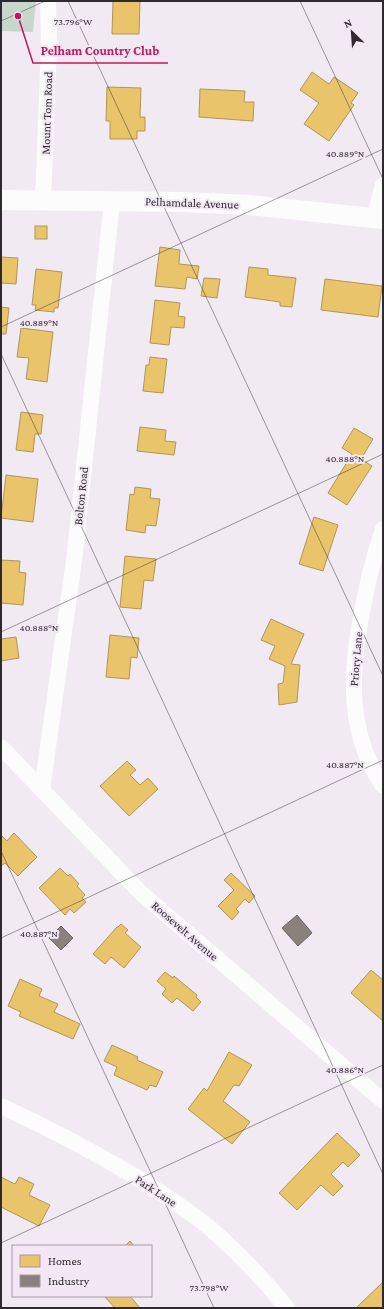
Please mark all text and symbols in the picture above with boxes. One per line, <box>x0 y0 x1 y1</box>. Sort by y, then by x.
north arrow <box>332 12 372 52</box>
text: 73.796°W <box>54 16 93 27</box>
text: N <box>342 16 354 30</box>
callout: Pelham Country Club <box>33 38 168 63</box>
text: Pelham Country Club <box>41 43 159 58</box>
street label: Mount Tom Road <box>39 71 55 155</box>
text: 40.889°N <box>326 148 365 159</box>
street label: Pelhamdale Avenue <box>145 194 239 212</box>
text: 40.889°N <box>20 317 59 328</box>
text: 40.888°N <box>326 453 365 464</box>
street label: Bolton Road <box>71 465 91 526</box>
text: 40.888°N <box>20 622 59 633</box>
street label: Priory Lane <box>347 631 365 687</box>
text: 40.887°N <box>326 759 364 770</box>
street label: Roosevelt Avenue <box>149 898 221 964</box>
text: 40.887°N <box>20 928 58 939</box>
text: 40.886°N <box>326 1064 365 1075</box>
street label: Park Lane <box>133 1172 179 1210</box>
legend <box>12 1245 152 1297</box>
text: Homes <box>48 1254 82 1268</box>
text: Industry <box>48 1274 90 1288</box>
text: 73.798°W <box>190 1282 229 1293</box>

